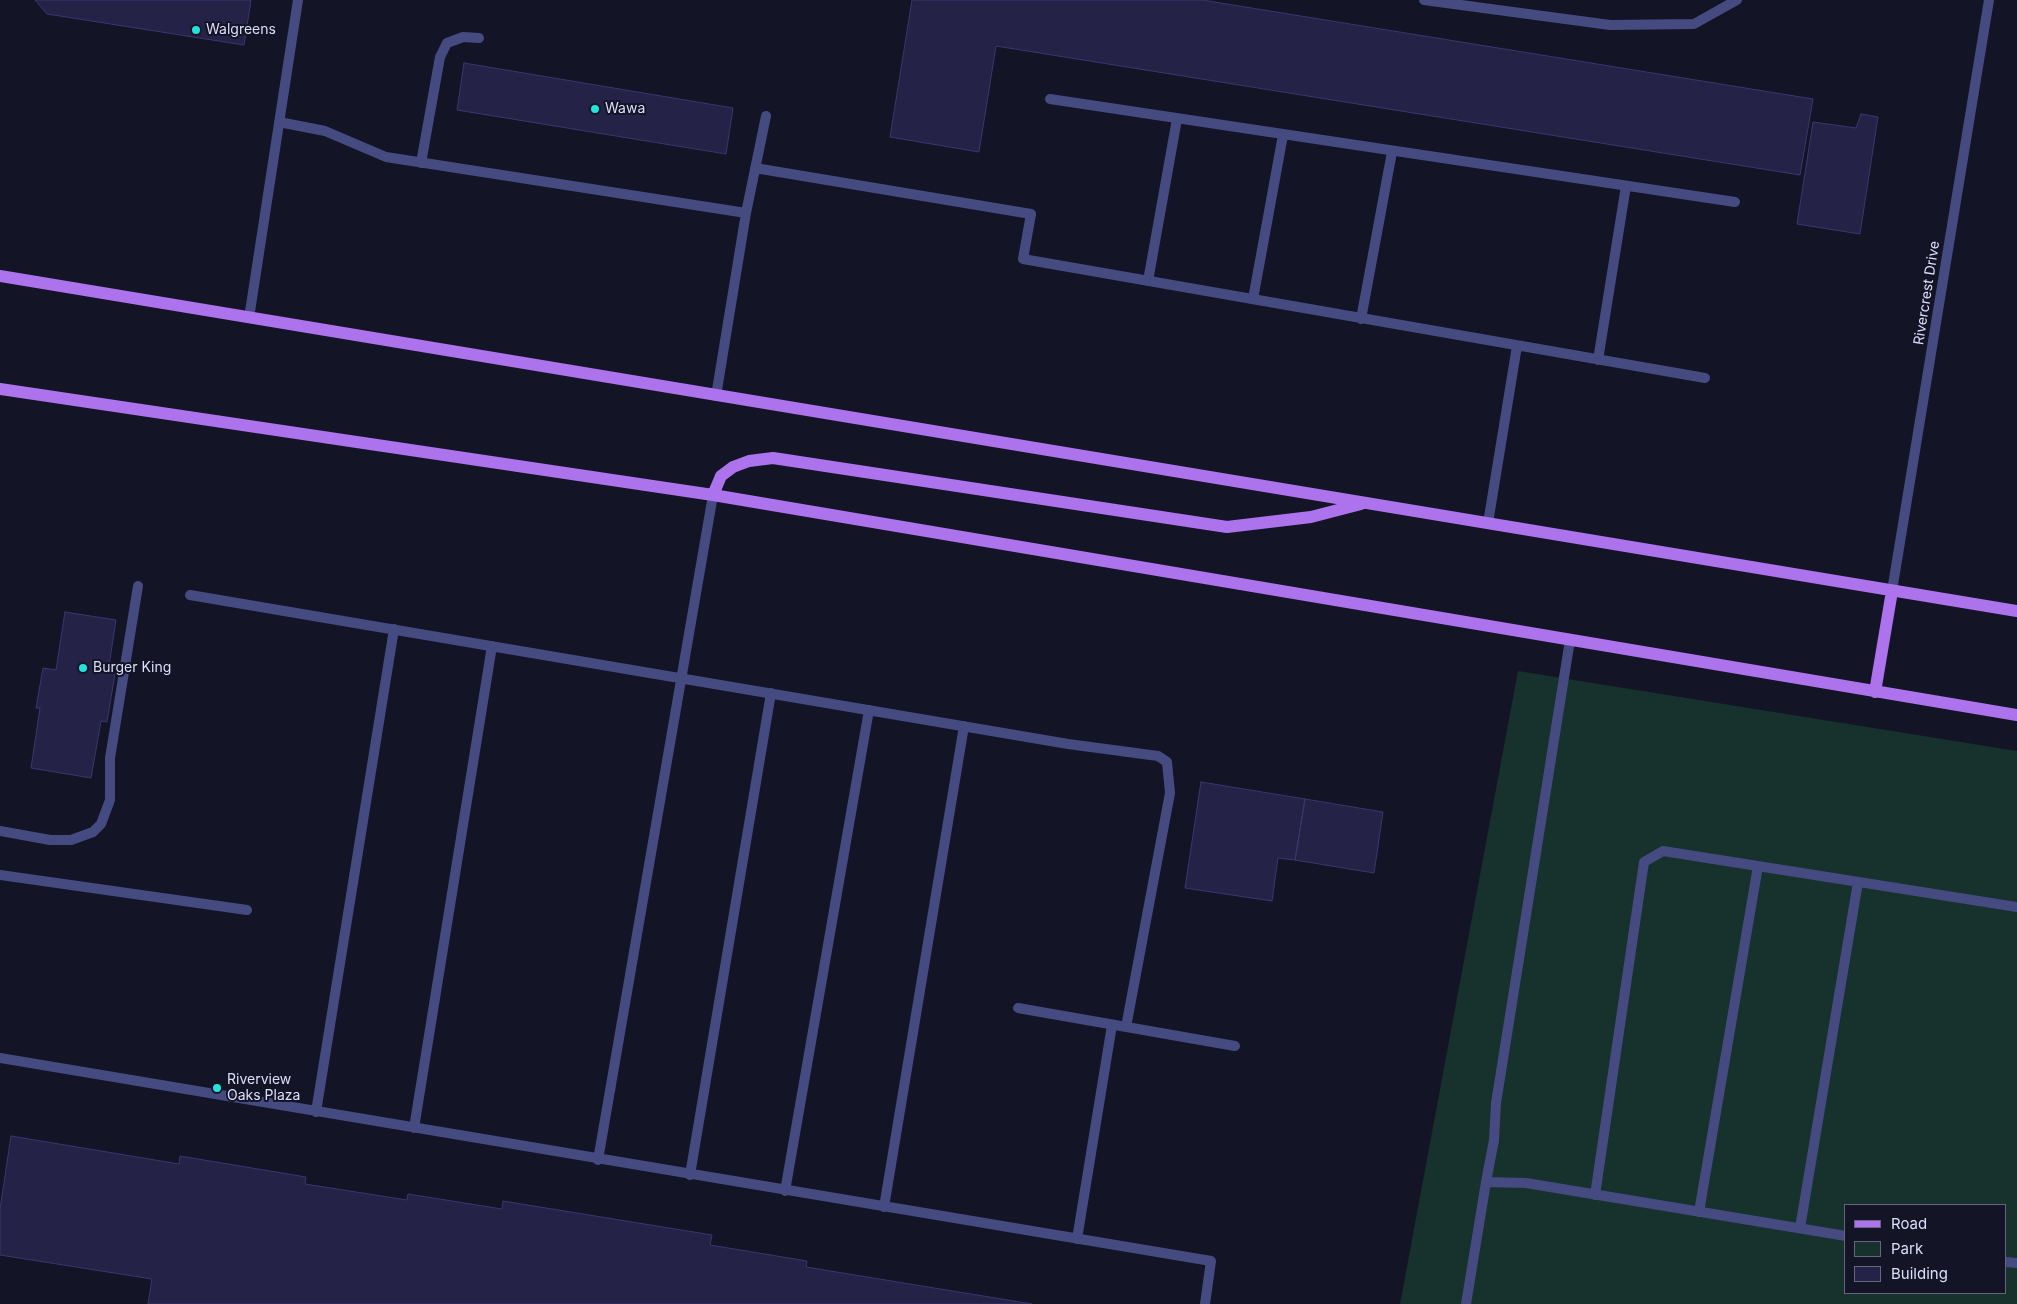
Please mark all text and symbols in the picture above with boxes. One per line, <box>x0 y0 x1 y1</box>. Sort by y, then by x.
place label: Walgreens <box>206 22 276 38</box>
marker: Walgreens <box>190 24 202 36</box>
place label: Wawa <box>605 101 645 117</box>
marker: Wawa <box>589 103 601 115</box>
street label: Rivercrest Drive <box>1910 240 1944 346</box>
place label: Burger King <box>93 660 171 676</box>
marker: Burger King <box>77 662 89 674</box>
place label: Riverview Oaks Plaza <box>227 1072 300 1104</box>
marker: Riverview Oaks Plaza <box>211 1082 223 1094</box>
legend <box>1844 1204 2007 1294</box>
text: Road <box>1891 1214 1927 1233</box>
text: Park <box>1891 1239 1923 1258</box>
text: Building <box>1891 1264 1948 1283</box>

